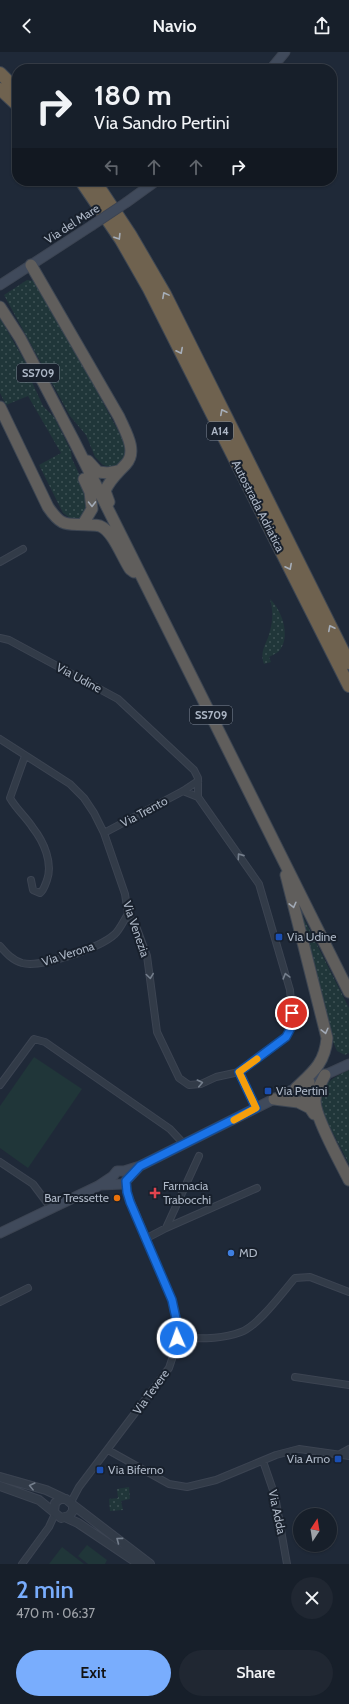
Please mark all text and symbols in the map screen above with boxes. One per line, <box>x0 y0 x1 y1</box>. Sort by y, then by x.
icon: back <box>16 15 38 37</box>
text: Navio <box>152 15 197 37</box>
icon: share <box>311 15 333 37</box>
text: 180 m <box>94 78 172 112</box>
icon: right <box>28 80 80 132</box>
text: Via Sandro Pertini <box>94 112 230 134</box>
icon: left <box>101 156 123 178</box>
icon: ahead <box>143 156 165 178</box>
icon: ahead <box>185 156 207 178</box>
icon: right <box>227 156 249 178</box>
street label: Via del Mare <box>41 200 102 247</box>
one-way arrow <box>114 233 121 240</box>
one-way arrow <box>163 292 170 300</box>
one-way arrow <box>175 347 183 354</box>
road number: SS709 <box>17 364 59 382</box>
one-way arrow <box>220 409 228 416</box>
road number: A14 <box>207 422 233 440</box>
street label: Autostrada Adriatica <box>229 457 288 555</box>
one-way arrow <box>88 501 96 507</box>
one-way arrow <box>284 563 292 571</box>
one-way arrow <box>329 625 336 632</box>
street label: Via Udine <box>54 659 105 696</box>
road number: SS709 <box>190 706 232 724</box>
street label: Via Trento <box>118 793 170 830</box>
one-way arrow <box>238 853 245 860</box>
street label: Via Venezia <box>120 899 153 959</box>
one-way arrow <box>289 902 297 908</box>
place label: Via Udine <box>287 929 336 944</box>
marker: Via Udine <box>274 932 284 942</box>
street label: Via Verona <box>40 938 96 969</box>
one-way arrow <box>283 972 291 979</box>
one-way arrow <box>145 973 154 979</box>
pin <box>275 996 309 1030</box>
icon: arrive <box>281 1002 303 1024</box>
one-way arrow <box>320 1027 329 1034</box>
one-way arrow <box>196 1080 203 1088</box>
place label: Via Pertini <box>276 1083 327 1098</box>
marker: Via Pertini <box>263 1086 273 1096</box>
place label: Farmacia Trabocchi <box>163 1178 211 1207</box>
marker: Farmacia Trabocchi <box>150 1188 160 1198</box>
place label: Bar Tressette <box>44 1190 109 1205</box>
marker: Bar Tressette <box>112 1193 122 1203</box>
place label: MD <box>239 1245 258 1260</box>
marker: MD <box>226 1248 236 1258</box>
position arrow <box>156 1317 198 1359</box>
street label: Via Tevere <box>129 1366 172 1417</box>
place label: Via Arno <box>287 1451 330 1466</box>
marker: Via Arno <box>333 1454 343 1464</box>
place label: Via Biferno <box>108 1462 164 1477</box>
marker: Via Biferno <box>95 1465 105 1475</box>
one-way arrow <box>29 1482 36 1491</box>
street label: Via Adda <box>265 1488 290 1536</box>
north arrow <box>293 1508 337 1552</box>
map controls <box>293 1508 337 1552</box>
one-way arrow <box>117 1538 124 1545</box>
text: 2 min <box>16 1575 74 1604</box>
button: close <box>291 1577 333 1619</box>
text: 470 m · 06:37 <box>16 1605 95 1621</box>
button: Exit <box>16 1650 171 1696</box>
button: Share <box>179 1650 333 1696</box>

